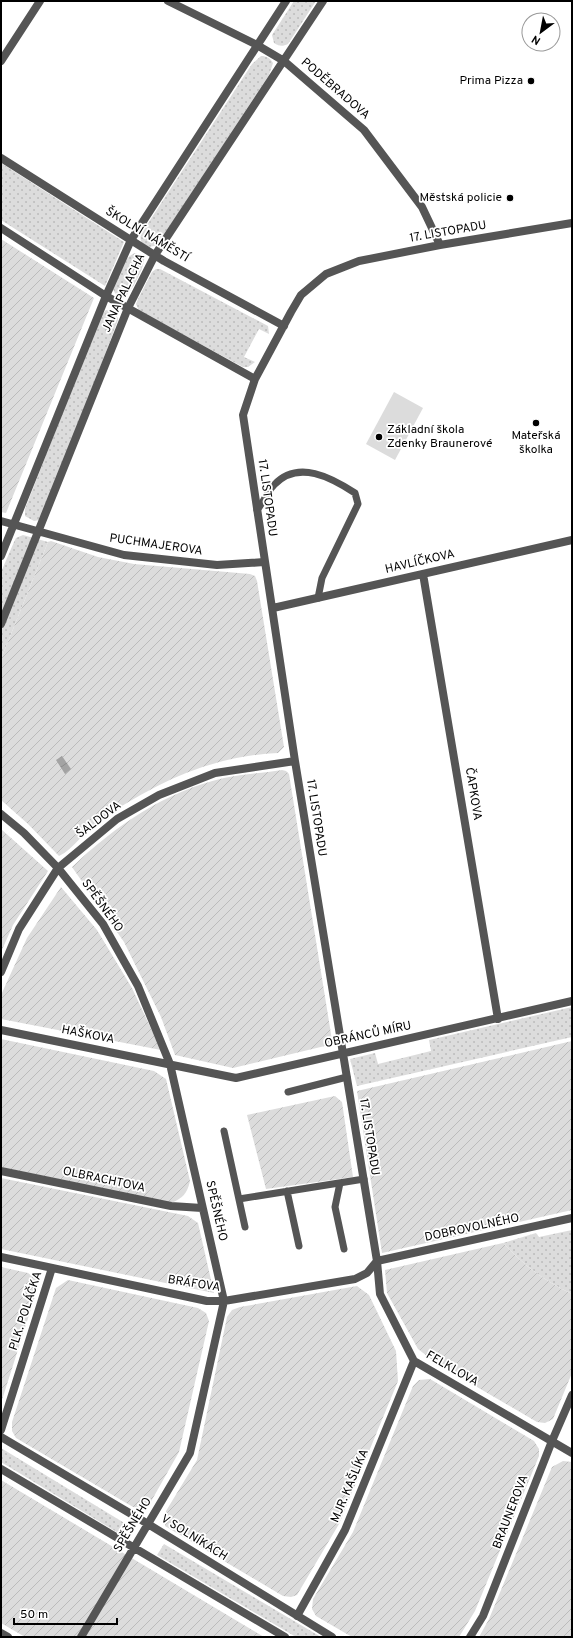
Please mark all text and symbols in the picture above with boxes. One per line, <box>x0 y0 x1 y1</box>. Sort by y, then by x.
north arrow <box>521 12 561 52</box>
text: N <box>529 32 543 48</box>
street label: PODĚBRADOVA <box>297 55 373 123</box>
place label: Prima Pizza <box>459 73 523 89</box>
marker: Prima Pizza <box>526 76 536 86</box>
place label: Městská policie <box>419 190 502 206</box>
marker: Městská policie <box>505 193 515 203</box>
street label: ŠKOLNÍ NÁMĚSTÍ <box>102 204 193 267</box>
street label: 17. LISTOPADU <box>408 217 488 247</box>
street label: JANA PALACHA <box>99 251 149 335</box>
marker: Mateřská školka <box>531 418 541 428</box>
place label: Základní škola Zdenky Braunerové <box>387 422 493 452</box>
place label: Mateřská školka <box>511 428 561 458</box>
marker: Základní škola Zdenky Braunerové <box>374 432 384 442</box>
street label: 17. LISTOPADU <box>254 458 280 538</box>
street label: PUCHMAJEROVA <box>108 531 204 559</box>
street label: HAVLÍČKOVA <box>384 546 456 578</box>
street label: ČAPKOVA <box>461 766 485 822</box>
street label: 17. LISTOPADU <box>302 778 330 858</box>
street label: ŠALDOVA <box>73 798 125 842</box>
street label: SPĚŠNÉHO <box>77 876 127 936</box>
street label: OBRÁNCŮ MÍRU <box>323 1017 413 1052</box>
street label: HAŠKOVA <box>60 1022 116 1048</box>
street label: 17. LISTOPADU <box>355 1097 383 1177</box>
street label: OLBRACHTOVA <box>61 1163 147 1197</box>
street label: SPĚŠNÉHO <box>201 1179 231 1243</box>
street label: DOBROVOLNÉHO <box>423 1210 521 1246</box>
street label: PLK. POLÁČKA <box>6 1269 46 1353</box>
street label: BRÁFOVA <box>166 1272 222 1296</box>
street label: FELKLOVA <box>423 1348 481 1390</box>
street label: MJR. KAŠLÍKA <box>327 1447 373 1525</box>
street label: BRAUNEROVA <box>490 1473 532 1551</box>
street label: SPĚŠNÉHO <box>110 1494 156 1556</box>
street label: V SOLNÍKÁCH <box>157 1511 231 1565</box>
scale bar <box>14 1600 117 1626</box>
text: 50 m <box>20 1607 48 1623</box>

